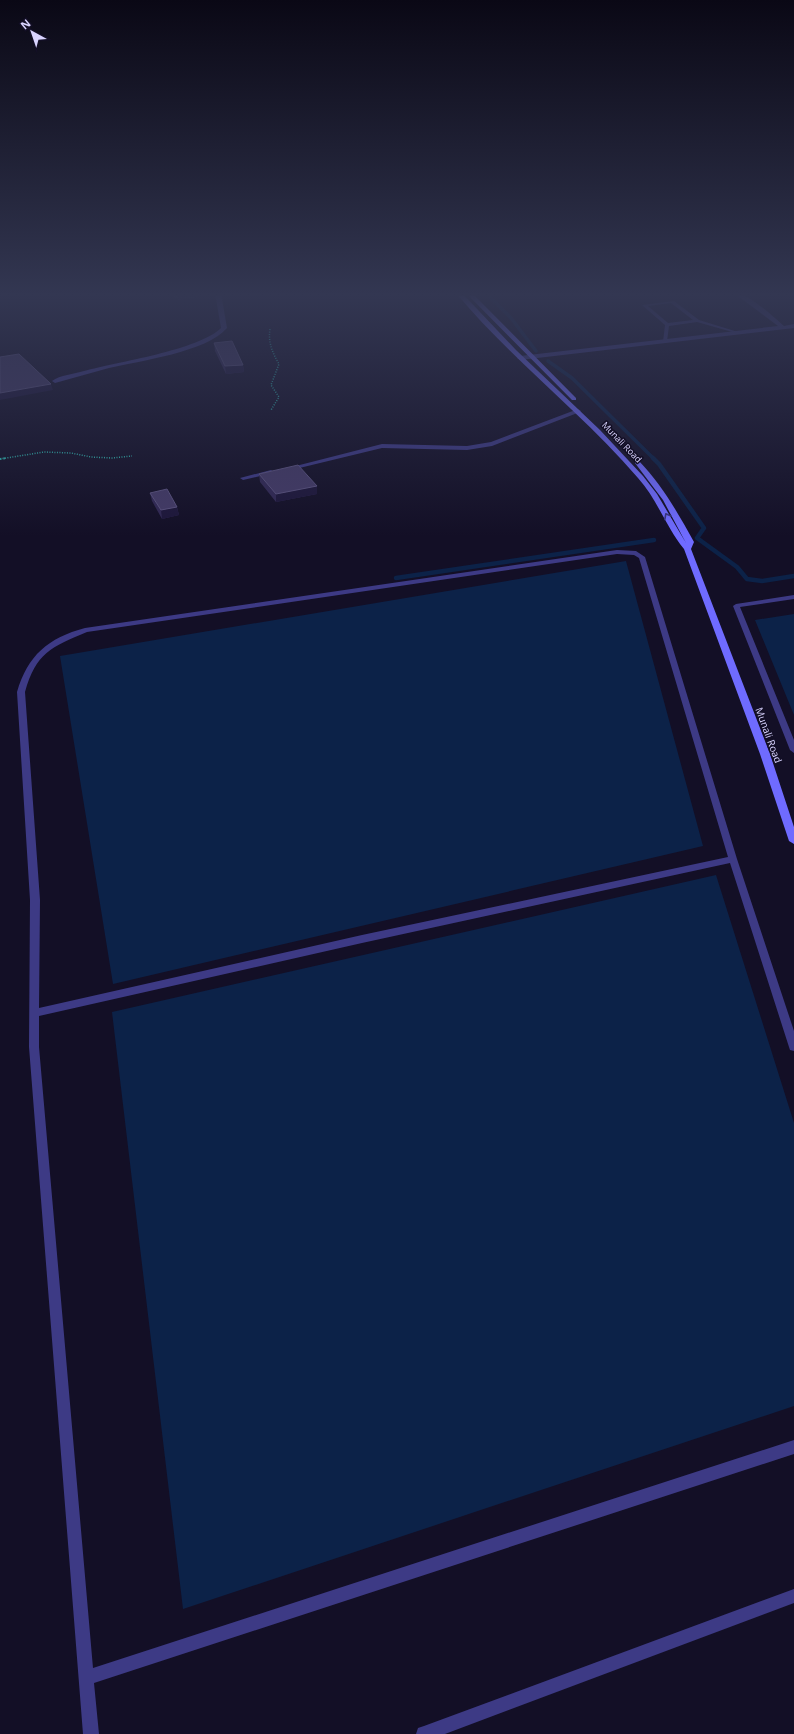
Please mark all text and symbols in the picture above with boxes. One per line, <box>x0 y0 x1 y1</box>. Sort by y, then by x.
north arrow <box>12 12 52 52</box>
text: N <box>17 15 34 33</box>
street label: Munali Road <box>599 419 645 465</box>
one-way arrow <box>664 512 671 520</box>
street label: Munali Road <box>752 705 786 765</box>

